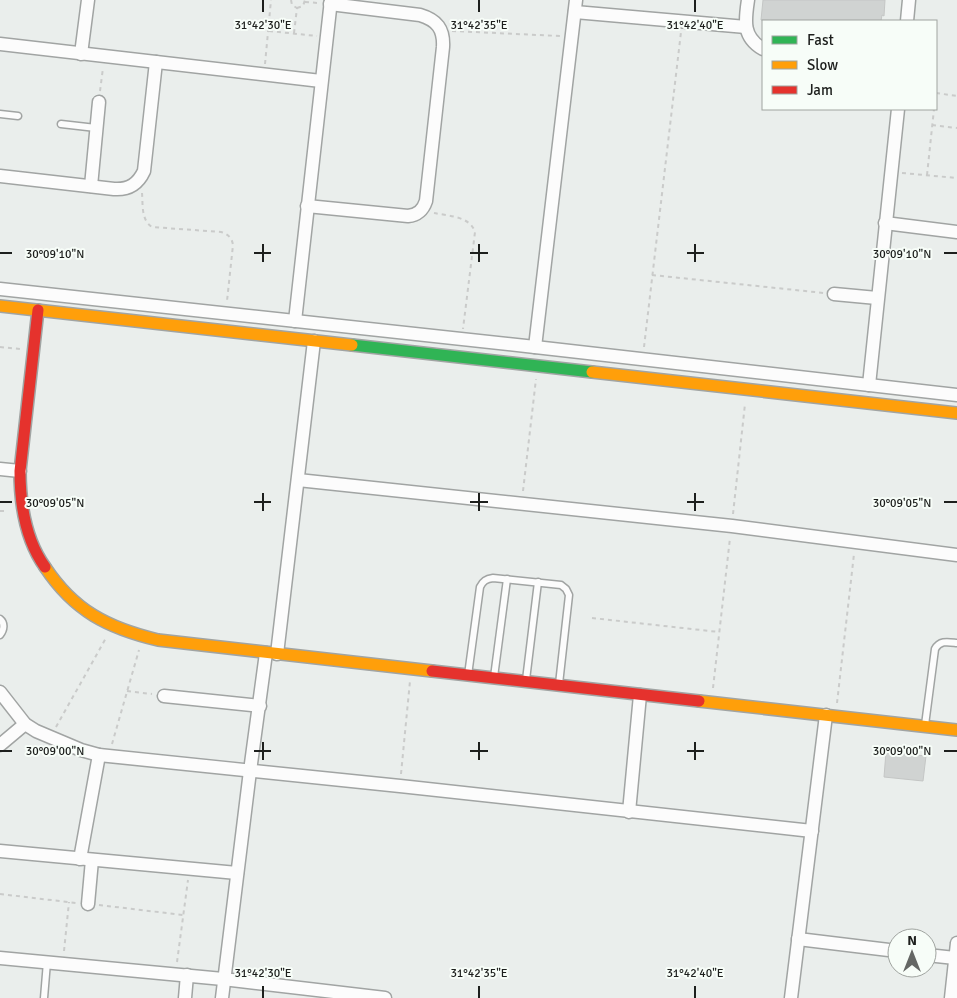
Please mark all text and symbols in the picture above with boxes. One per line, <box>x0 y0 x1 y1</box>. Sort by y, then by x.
text: 31°42'30"E <box>234 18 292 33</box>
text: 31°42'35"E <box>450 18 508 33</box>
text: 31°42'40"E <box>666 18 724 33</box>
legend <box>762 20 937 110</box>
text: Fast <box>807 31 834 49</box>
text: Slow <box>807 56 838 74</box>
text: Jam <box>807 81 833 99</box>
text: 30°09'10"N <box>26 247 84 262</box>
text: 30°09'10"N <box>873 247 931 262</box>
text: 30°09'05"N <box>26 496 84 511</box>
text: 30°09'05"N <box>873 496 931 511</box>
text: 30°09'00"N <box>26 744 84 759</box>
text: 30°09'00"N <box>873 744 931 759</box>
north arrow <box>887 928 937 978</box>
text: N <box>907 932 917 949</box>
text: 31°42'30"E <box>234 966 292 981</box>
text: 31°42'35"E <box>450 966 508 981</box>
text: 31°42'40"E <box>666 966 724 981</box>

